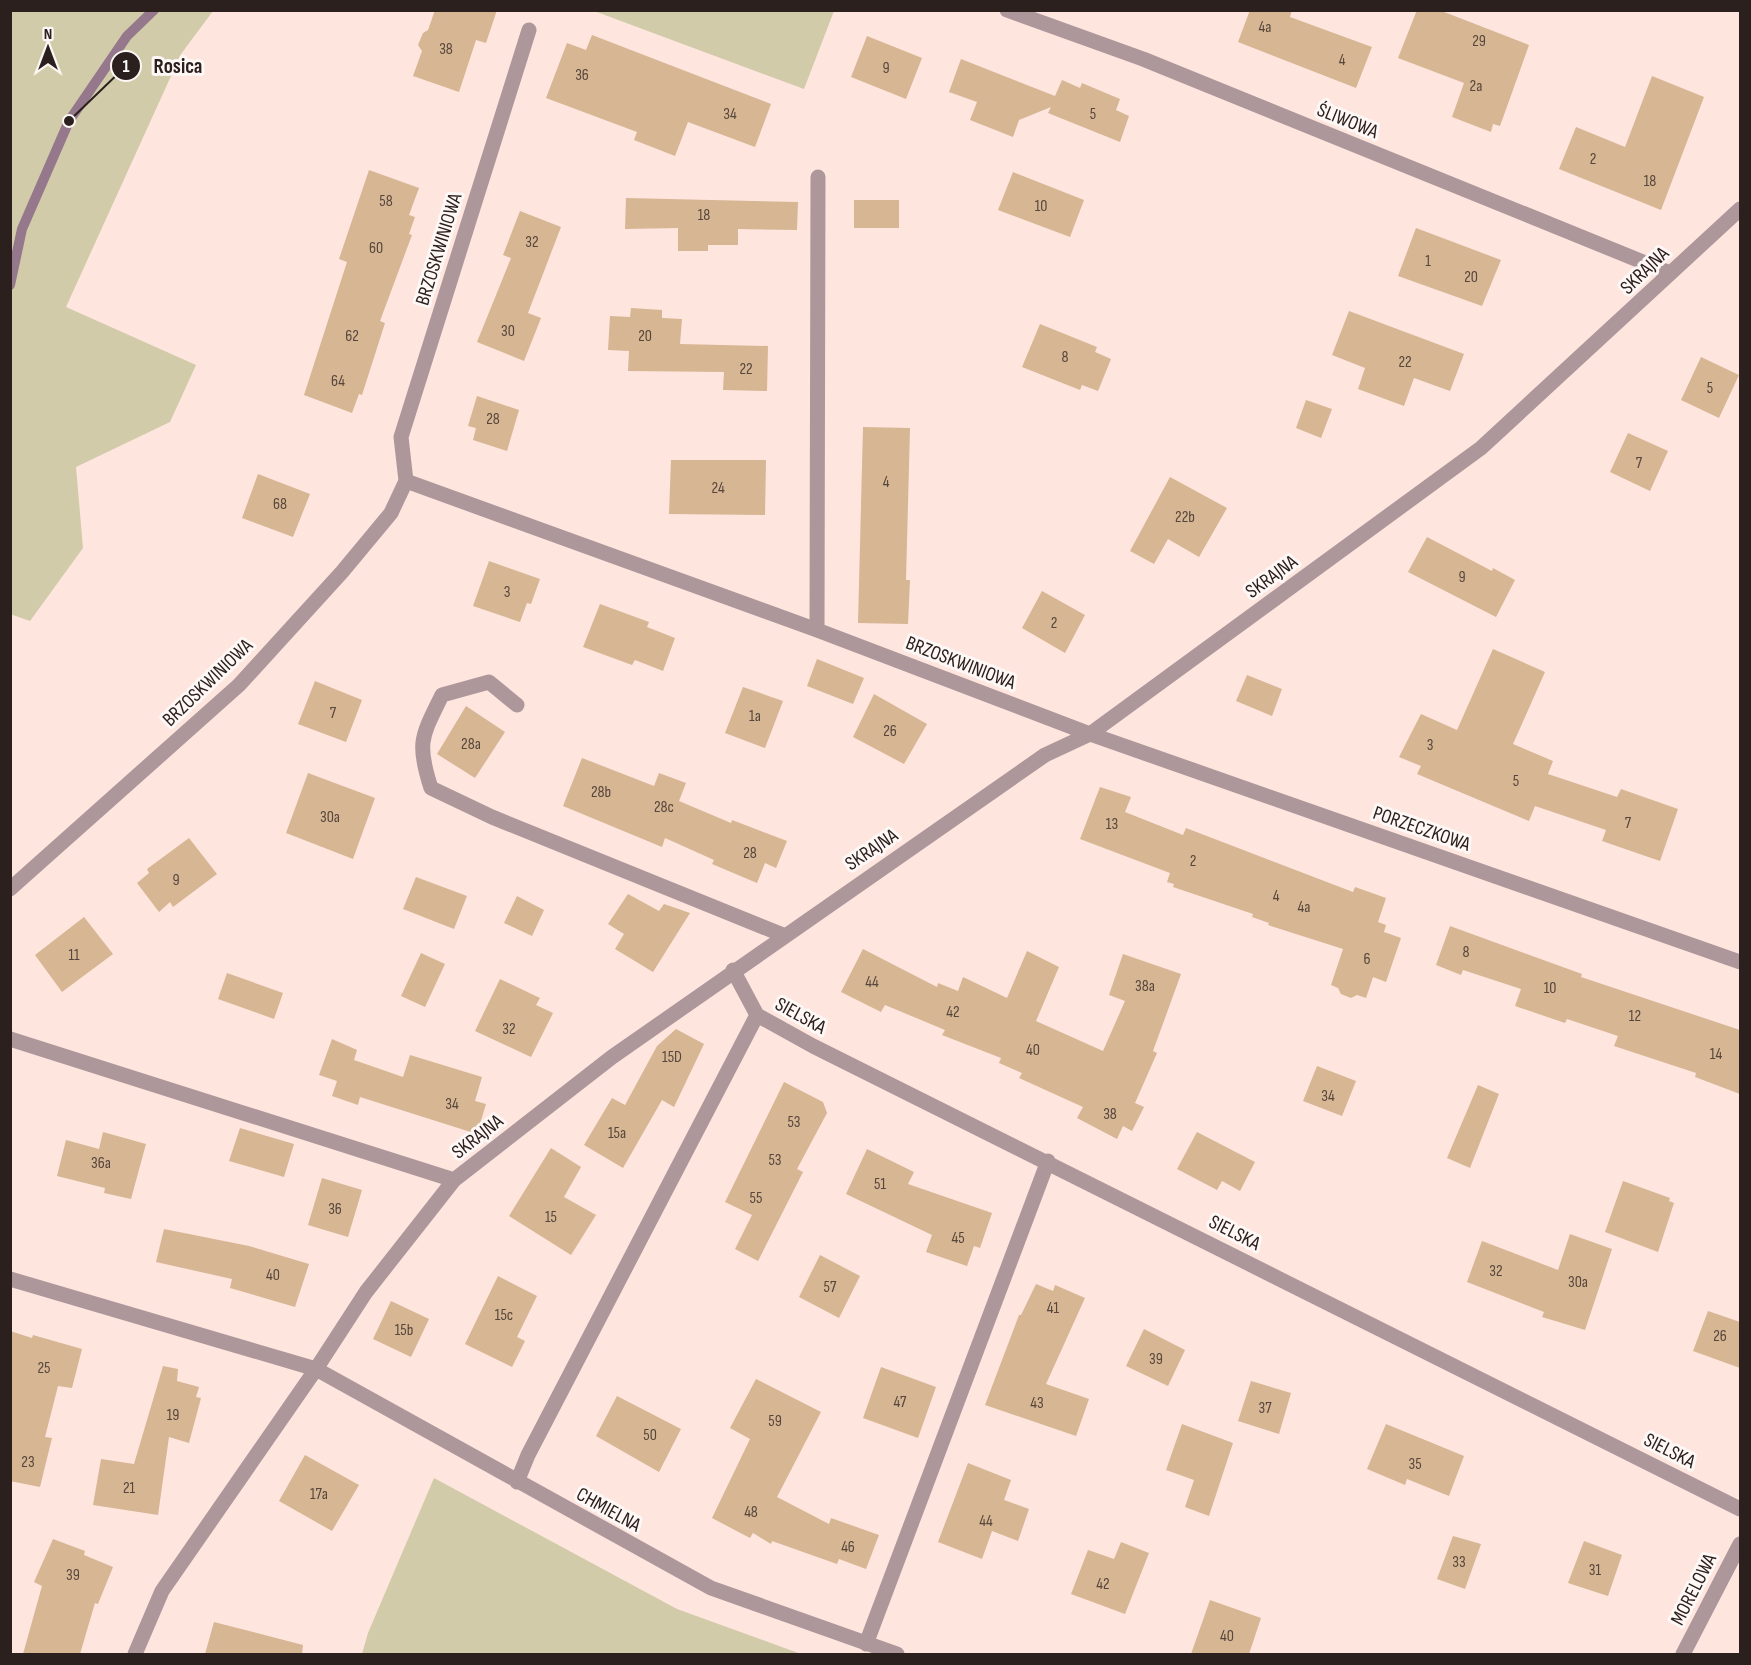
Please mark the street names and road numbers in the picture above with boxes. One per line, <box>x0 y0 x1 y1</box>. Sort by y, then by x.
street label: ŚLIWOWA <box>1314 98 1382 144</box>
street label: BRZOSKWINIOWA <box>411 190 467 308</box>
street label: SKRAJNA <box>1615 242 1674 300</box>
street label: SKRAJNA <box>1241 550 1303 604</box>
street label: BRZOSKWINIOWA <box>902 631 1019 695</box>
street label: BRZOSKWINIOWA <box>158 634 258 732</box>
street label: PORZECZKOWA <box>1370 801 1474 857</box>
street label: SKRAJNA <box>841 823 903 876</box>
street label: SIELSKA <box>771 992 831 1040</box>
street label: SKRAJNA <box>447 1109 508 1164</box>
street label: SIELSKA <box>1205 1210 1265 1256</box>
street label: SIELSKA <box>1640 1428 1700 1474</box>
street label: CHMIELNA <box>572 1482 645 1538</box>
street label: MORELOWA <box>1666 1549 1722 1629</box>

